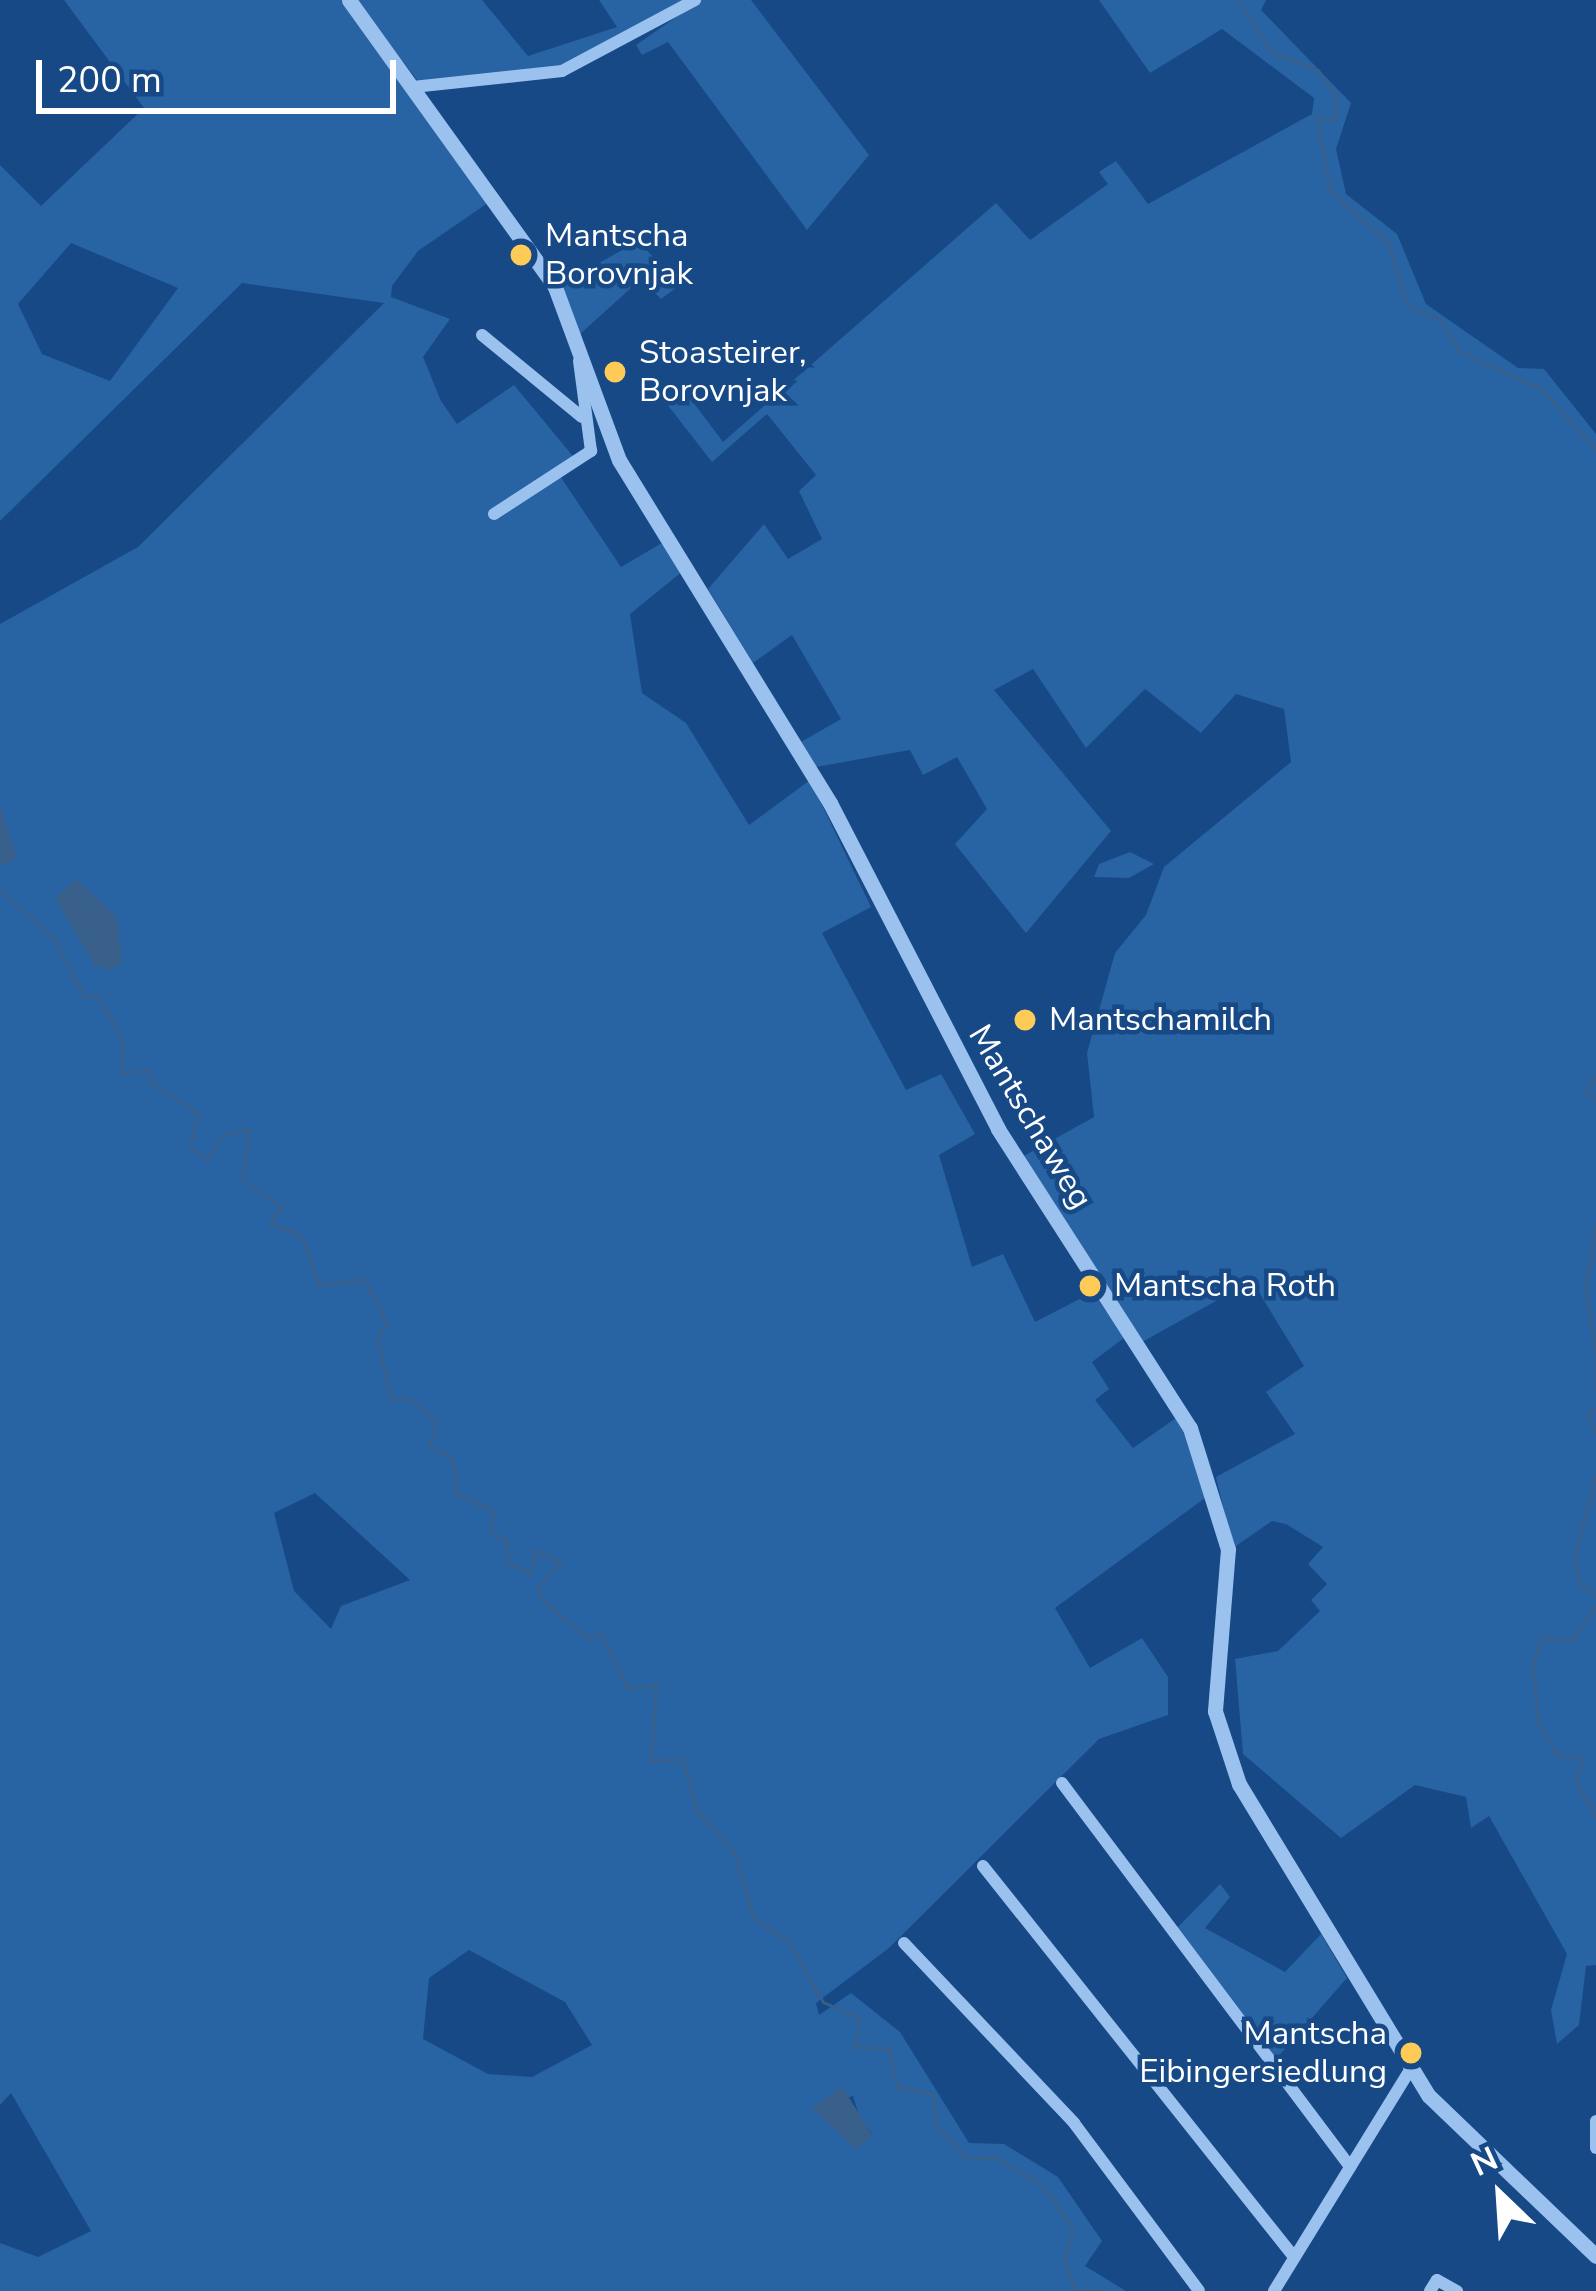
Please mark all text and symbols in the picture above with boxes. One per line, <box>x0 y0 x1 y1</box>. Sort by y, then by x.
scale bar <box>42 36 402 110</box>
text: 200 m <box>57 56 162 105</box>
place label: Mantscha Borovnjak <box>545 216 693 294</box>
marker: Mantscha Borovnjak <box>508 242 534 268</box>
place label: Stoasteirer, Borovnjak <box>639 333 807 411</box>
marker: Stoasteirer, Borovnjak <box>602 359 628 385</box>
place label: Mantschamilch <box>1049 1000 1272 1040</box>
marker: Mantschamilch <box>1012 1007 1038 1033</box>
street label: Mantschaweg <box>960 1018 1100 1216</box>
place label: Mantscha Roth <box>1114 1266 1336 1306</box>
marker: Mantscha Roth <box>1077 1273 1103 1299</box>
place label: Mantscha Eibingersiedlung <box>1139 2014 1387 2092</box>
marker: Mantscha Eibingersiedlung <box>1398 2040 1424 2066</box>
north arrow <box>1440 2135 1560 2255</box>
text: N <box>1464 2136 1505 2188</box>

